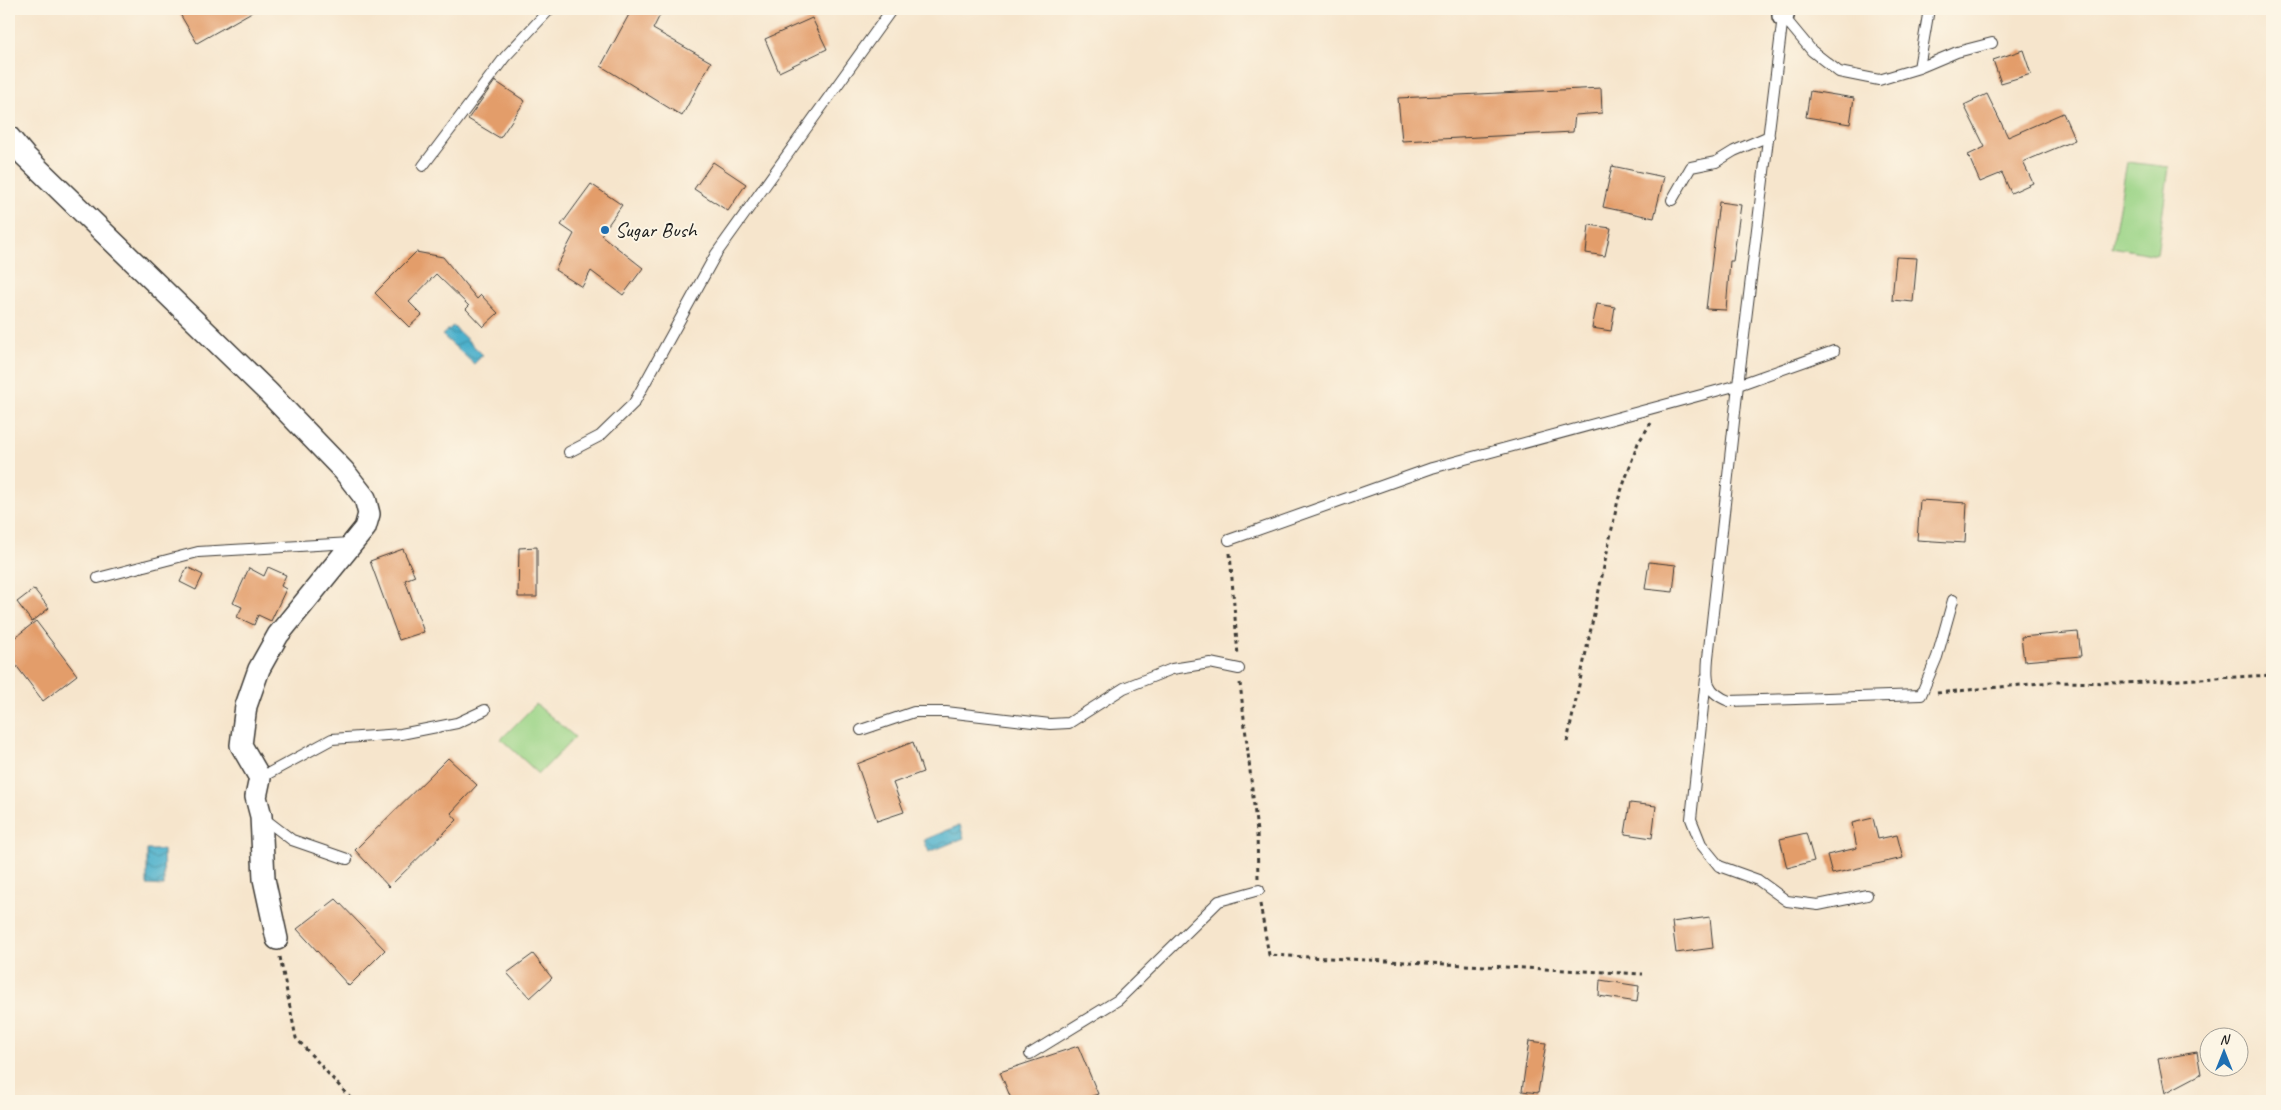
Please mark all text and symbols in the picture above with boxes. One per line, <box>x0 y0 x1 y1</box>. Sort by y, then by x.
place label: Sugar Bush <box>615 217 698 243</box>
marker: Sugar Bush <box>599 224 611 236</box>
north arrow <box>2198 1028 2248 1078</box>
text: N <box>2220 1031 2231 1048</box>

